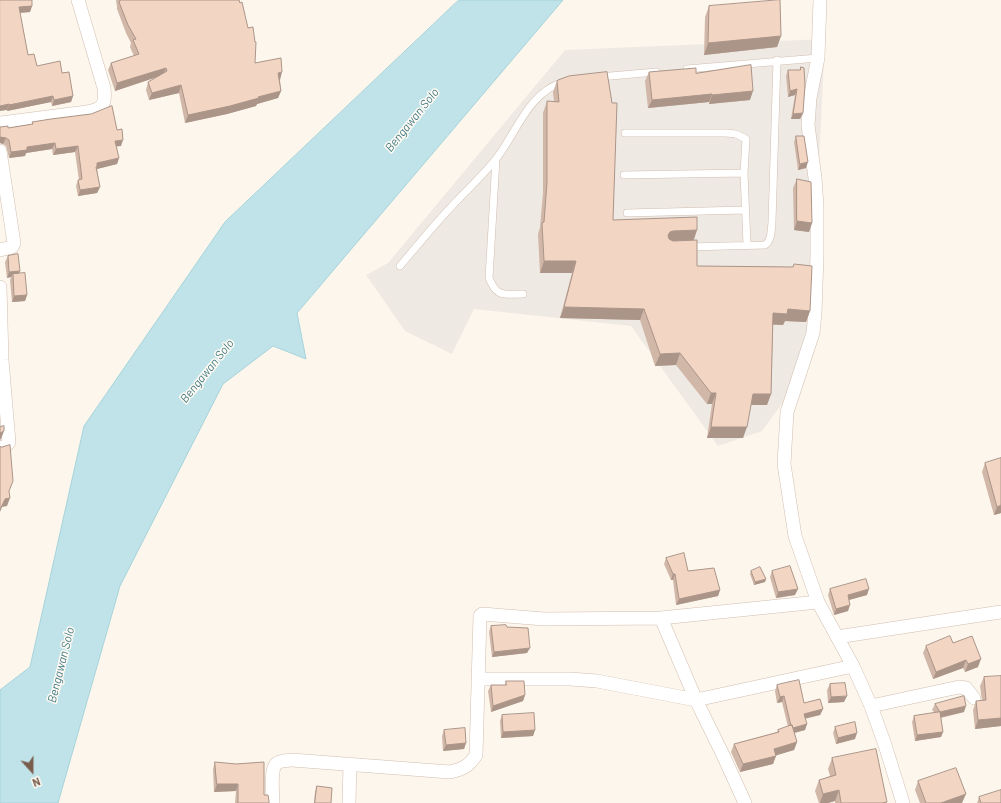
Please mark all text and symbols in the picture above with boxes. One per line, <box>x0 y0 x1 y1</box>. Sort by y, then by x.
water label: Bengawan Solo <box>382 85 442 155</box>
water label: Bengawan Solo <box>177 336 237 406</box>
water label: Bengawan Solo <box>45 626 77 704</box>
north arrow <box>12 751 52 791</box>
text: N <box>31 775 42 790</box>

